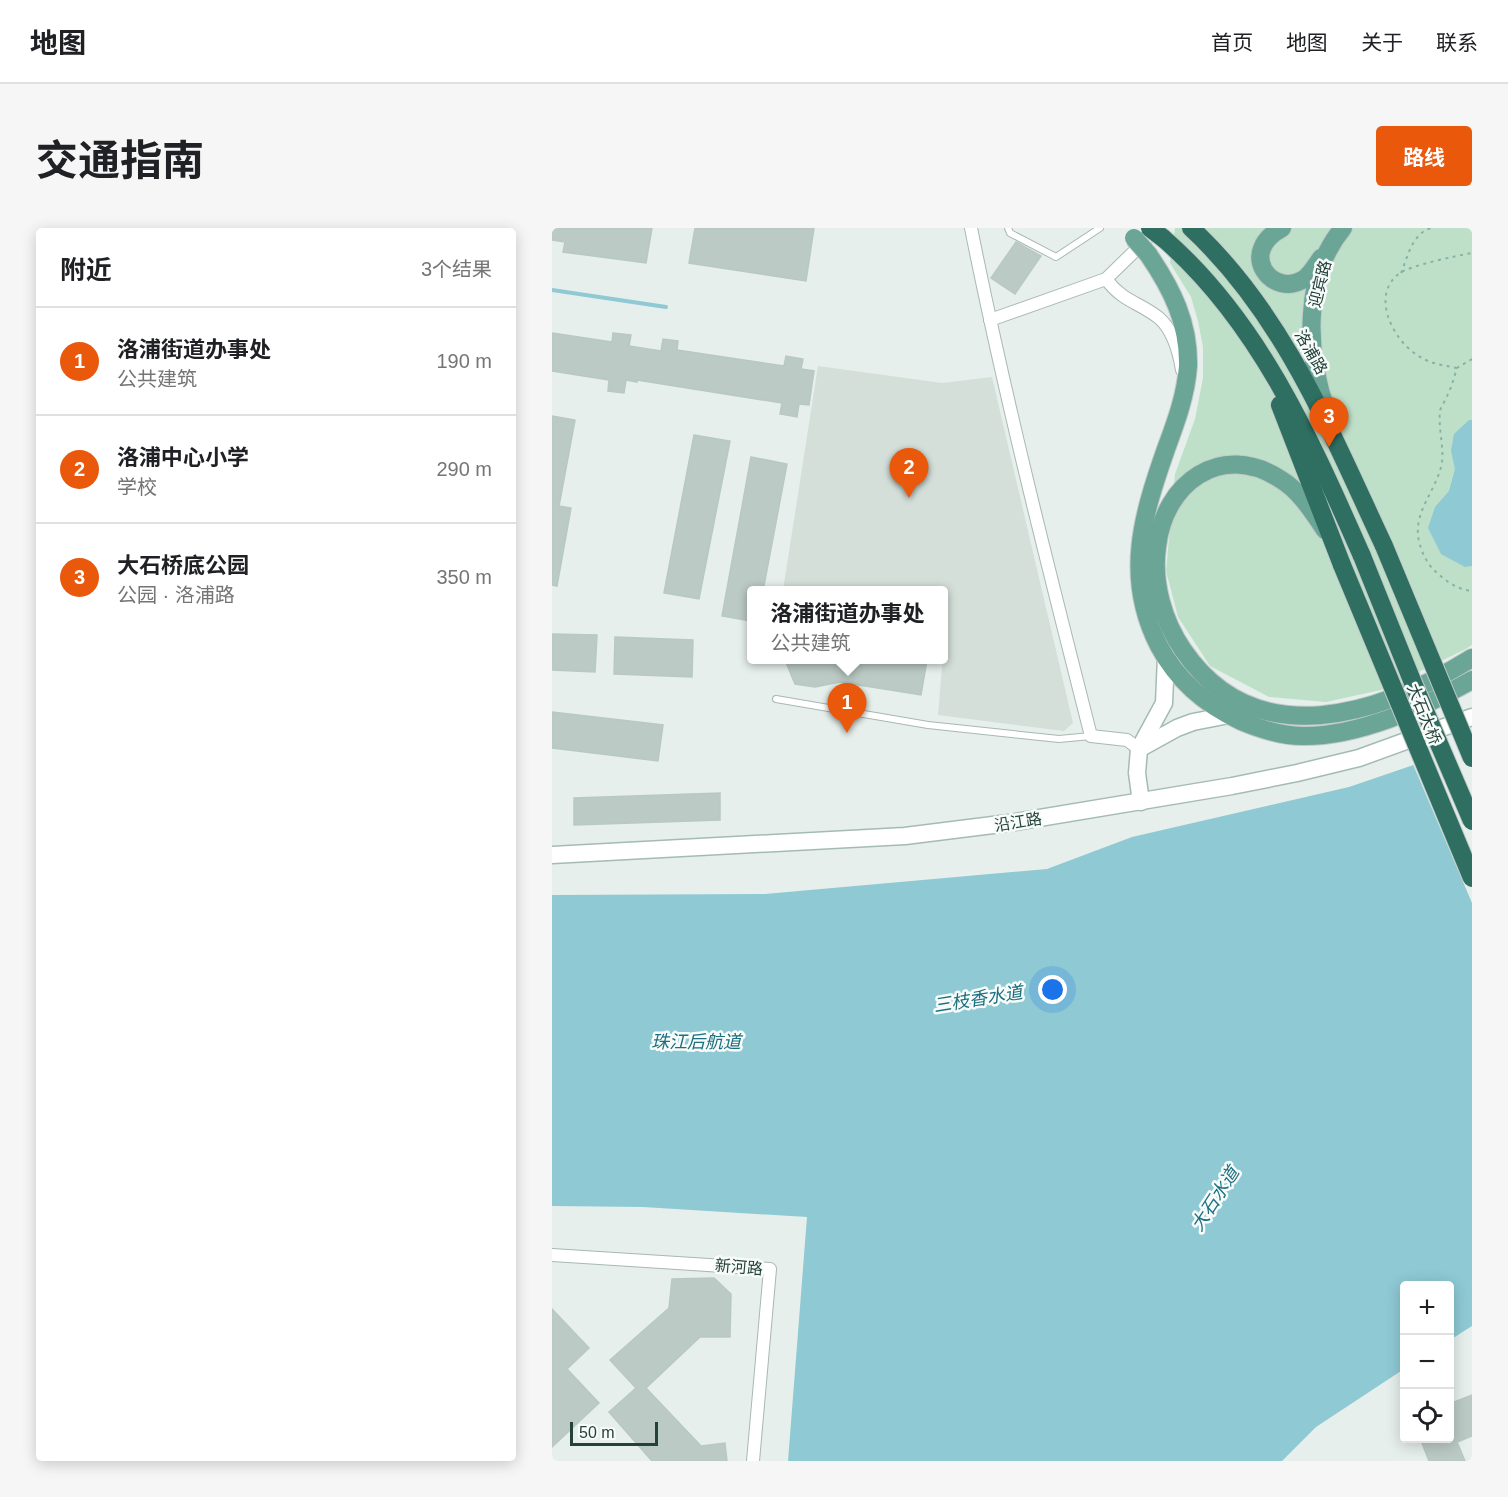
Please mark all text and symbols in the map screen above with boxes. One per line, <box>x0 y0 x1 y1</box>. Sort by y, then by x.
text: 地图 <box>30 28 86 59</box>
text: 首页 <box>1211 31 1253 54</box>
text: 地图 <box>1286 31 1328 54</box>
text: 关于 <box>1361 31 1403 54</box>
text: 联系 <box>1436 31 1478 54</box>
button: 路线 <box>1376 126 1472 186</box>
text: 交通指南 <box>36 137 204 184</box>
text: 附近 <box>60 255 112 285</box>
text: 3个结果 <box>421 258 492 280</box>
street label: 迎宾路 <box>1306 259 1334 309</box>
street label: 洛浦路 <box>1292 327 1330 377</box>
text: 洛浦街道办事处 <box>117 337 271 362</box>
text: 1 <box>74 350 85 372</box>
text: 190 m <box>436 350 492 372</box>
text: 公共建筑 <box>117 368 197 390</box>
pin: 3 <box>1310 398 1348 447</box>
text: 洛浦中心小学 <box>117 445 249 470</box>
pin: 2 <box>890 448 928 498</box>
text: 2 <box>74 458 85 480</box>
text: 290 m <box>436 458 492 480</box>
text: 学校 <box>117 476 157 498</box>
text: 大石桥底公园 <box>117 553 249 578</box>
text: 3 <box>74 566 85 588</box>
text: 350 m <box>436 566 492 588</box>
text: 公园 · 洛浦路 <box>117 584 235 606</box>
popup <box>747 586 948 664</box>
text: 洛浦街道办事处 <box>770 601 925 626</box>
text: 公共建筑 <box>770 632 850 654</box>
street label: 大石大桥 <box>1404 681 1444 747</box>
pin: 1 <box>828 684 866 733</box>
street label: 沿江路 <box>993 810 1043 834</box>
your location <box>1038 975 1067 1004</box>
water label: 三枝香水道 <box>932 982 1027 1016</box>
water label: 珠江后航道 <box>651 1032 744 1052</box>
water label: 大石水道 <box>1187 1161 1245 1235</box>
street label: 新河路 <box>714 1256 764 1278</box>
map controls <box>1400 1281 1454 1443</box>
button: + <box>1400 1281 1454 1335</box>
button: − <box>1400 1335 1454 1389</box>
button: locate <box>1400 1389 1454 1443</box>
scale bar <box>570 1419 658 1446</box>
text: 50 m <box>579 1424 615 1441</box>

